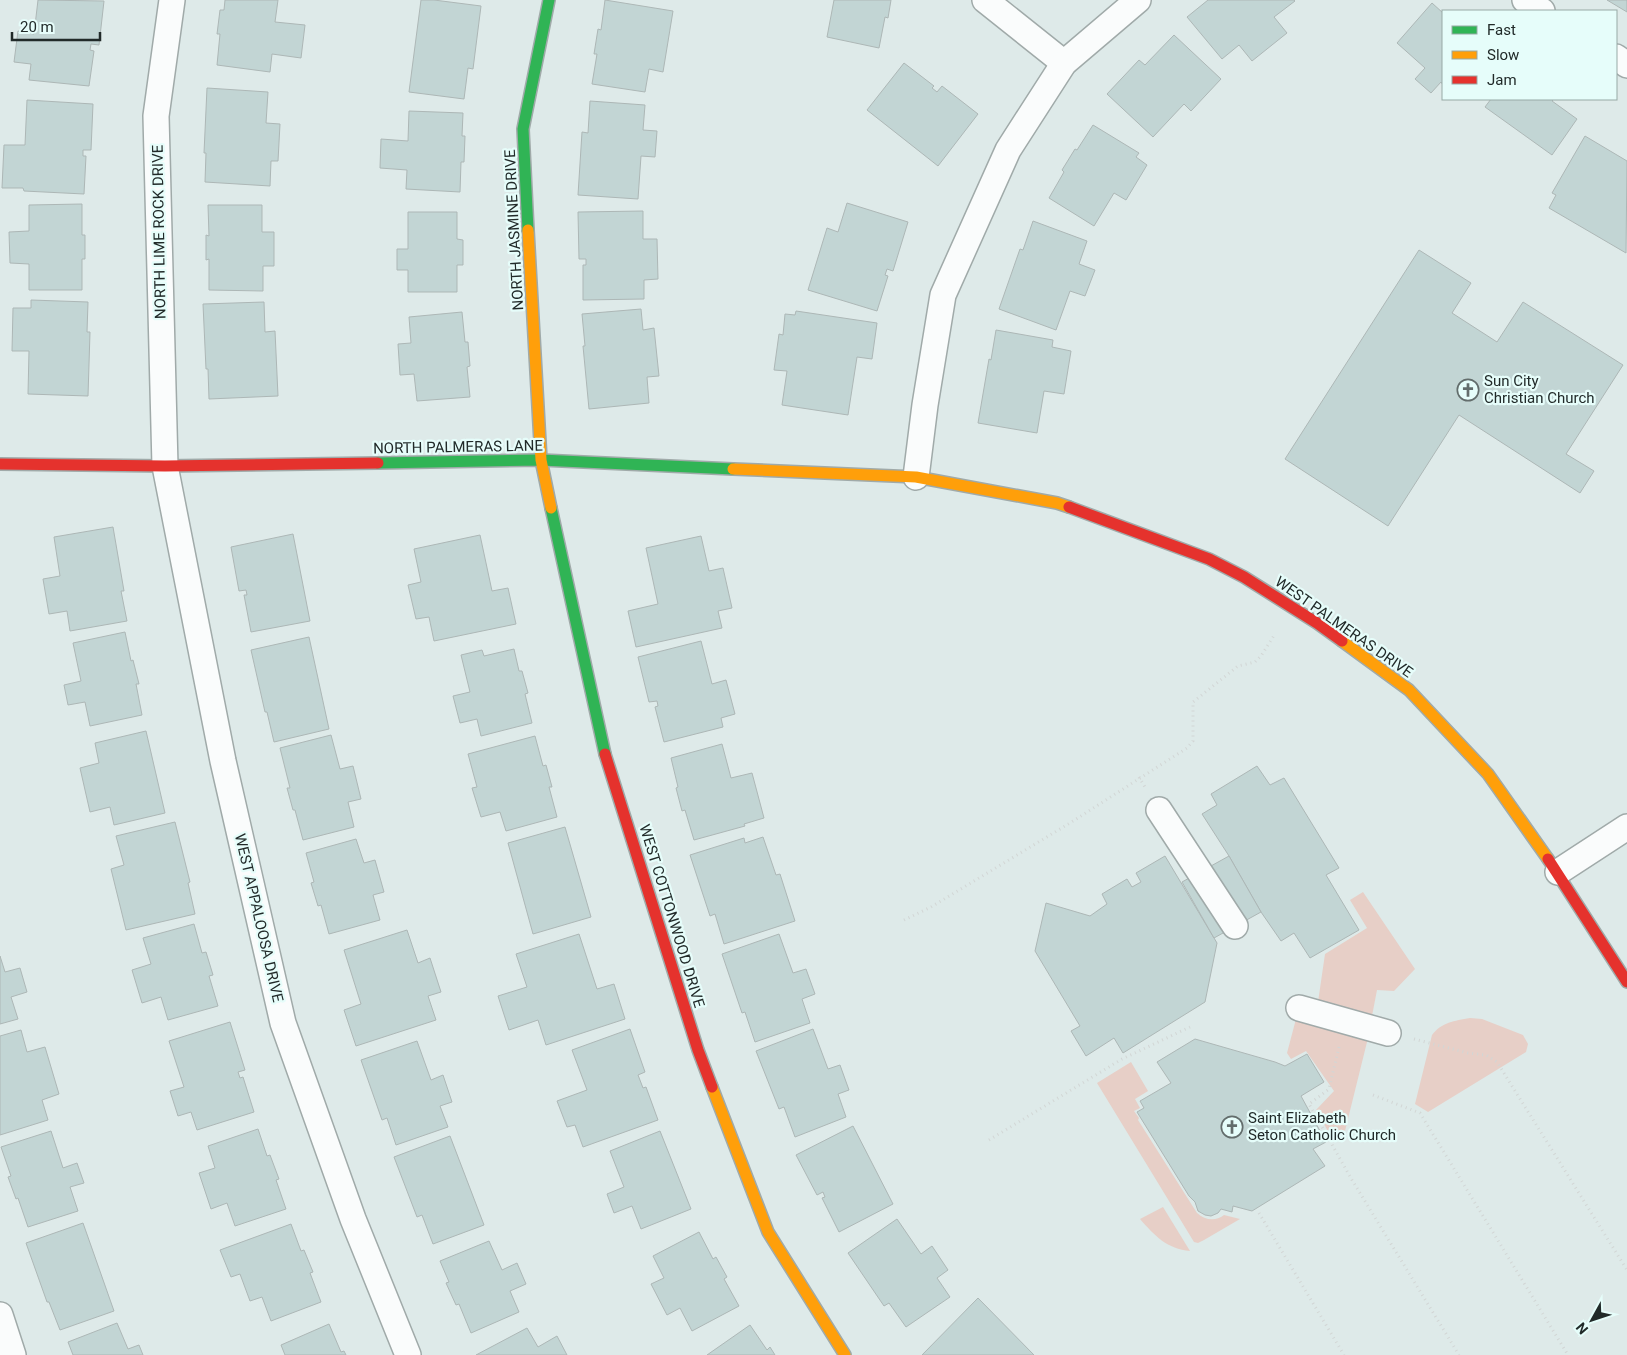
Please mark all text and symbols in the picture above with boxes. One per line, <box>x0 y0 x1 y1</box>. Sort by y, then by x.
scale bar <box>12 10 100 42</box>
legend <box>1442 10 1617 100</box>
text: 20 m <box>20 18 54 36</box>
text: Fast <box>1487 21 1516 39</box>
text: Slow <box>1487 46 1519 64</box>
text: Jam <box>1487 71 1517 89</box>
street label: NORTH LIME ROCK DRIVE <box>148 144 170 319</box>
street label: NORTH JASMINE DRIVE <box>501 149 527 311</box>
place label: Sun City Christian Church <box>1484 372 1595 407</box>
church icon: Sun City Christian Church <box>1456 378 1480 402</box>
street label: NORTH PALMERAS LANE <box>373 437 544 457</box>
street label: WEST PALMERAS DRIVE <box>1272 573 1417 682</box>
street label: WEST COTTONWOOD DRIVE <box>636 822 709 1010</box>
street label: WEST APPALOOSA DRIVE <box>231 832 287 1005</box>
place label: Saint Elizabeth Seton Catholic Church <box>1248 1109 1396 1144</box>
church icon: Saint Elizabeth Seton Catholic Church <box>1220 1115 1244 1139</box>
north arrow <box>1567 1295 1617 1345</box>
text: N <box>1573 1319 1591 1337</box>

